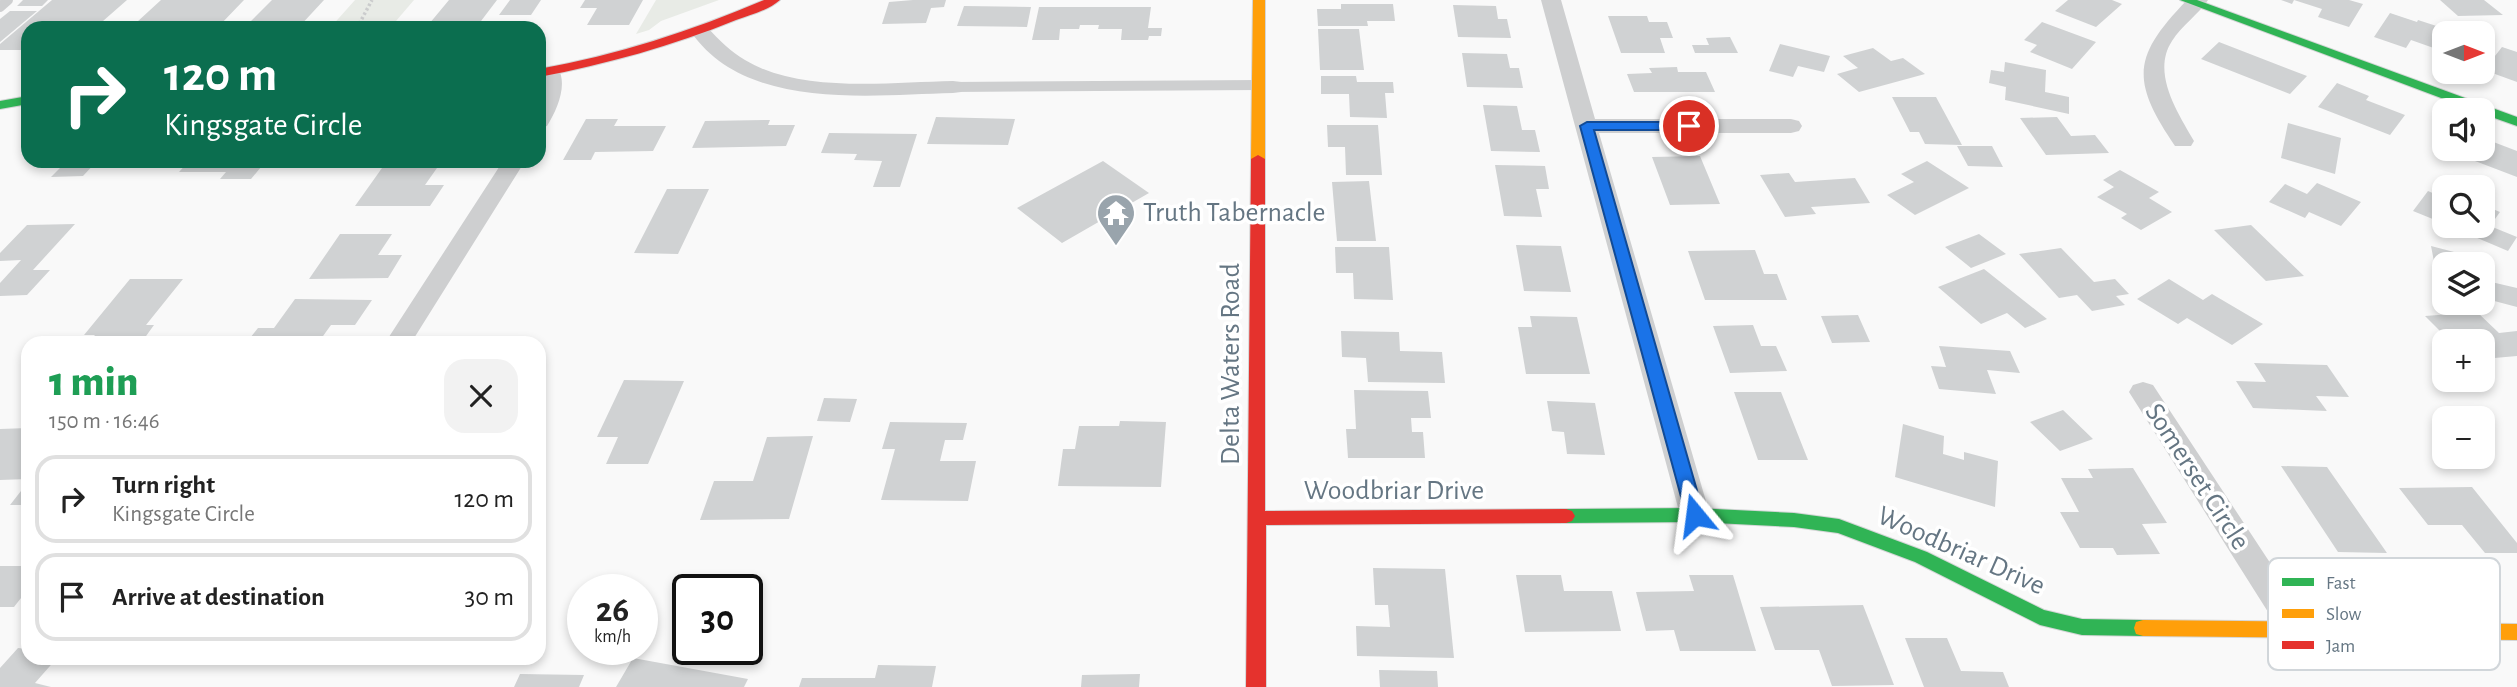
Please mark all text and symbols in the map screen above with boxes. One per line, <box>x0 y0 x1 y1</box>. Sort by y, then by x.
north arrow <box>2432 21 2496 84</box>
map controls <box>2432 21 2495 469</box>
icon: right <box>49 49 140 140</box>
text: 120 m <box>164 51 277 100</box>
pin <box>1659 96 1719 156</box>
button: sound <box>2432 98 2495 161</box>
icon: arrive <box>1670 107 1708 145</box>
text: Kingsgate Circle <box>164 109 363 141</box>
button: search <box>2432 175 2495 238</box>
temple icon: Truth Tabernacle <box>1095 192 1137 247</box>
place label: Truth Tabernacle <box>1143 199 1325 227</box>
button: layers <box>2432 252 2495 315</box>
street label: Delta Waters Road <box>1217 263 1245 465</box>
button: + <box>2432 329 2495 392</box>
button: close <box>444 359 518 433</box>
text: 1 min <box>49 361 138 403</box>
street label: Somerset Circle <box>2139 399 2255 555</box>
button: − <box>2432 406 2495 469</box>
text: 150 m · 16:46 <box>49 410 160 433</box>
text: Turn right <box>112 472 215 498</box>
street label: Woodbriar Drive <box>1304 477 1484 505</box>
position arrow <box>1658 478 1732 552</box>
icon: right <box>53 480 91 518</box>
text: 120 m <box>454 486 514 512</box>
street label: Woodbriar Drive <box>1873 502 2049 600</box>
text: Kingsgate Circle <box>112 503 255 526</box>
legend <box>2268 558 2500 670</box>
speed limit sign: 30 <box>672 574 763 665</box>
text: Fast <box>2326 574 2356 593</box>
icon: arrive <box>53 578 91 616</box>
text: Arrive at destination <box>112 584 325 610</box>
text: 30 m <box>464 584 514 610</box>
text: 26 <box>596 593 629 628</box>
text: Slow <box>2326 605 2362 624</box>
text: km/h <box>594 628 631 646</box>
text: Jam <box>2326 637 2355 656</box>

